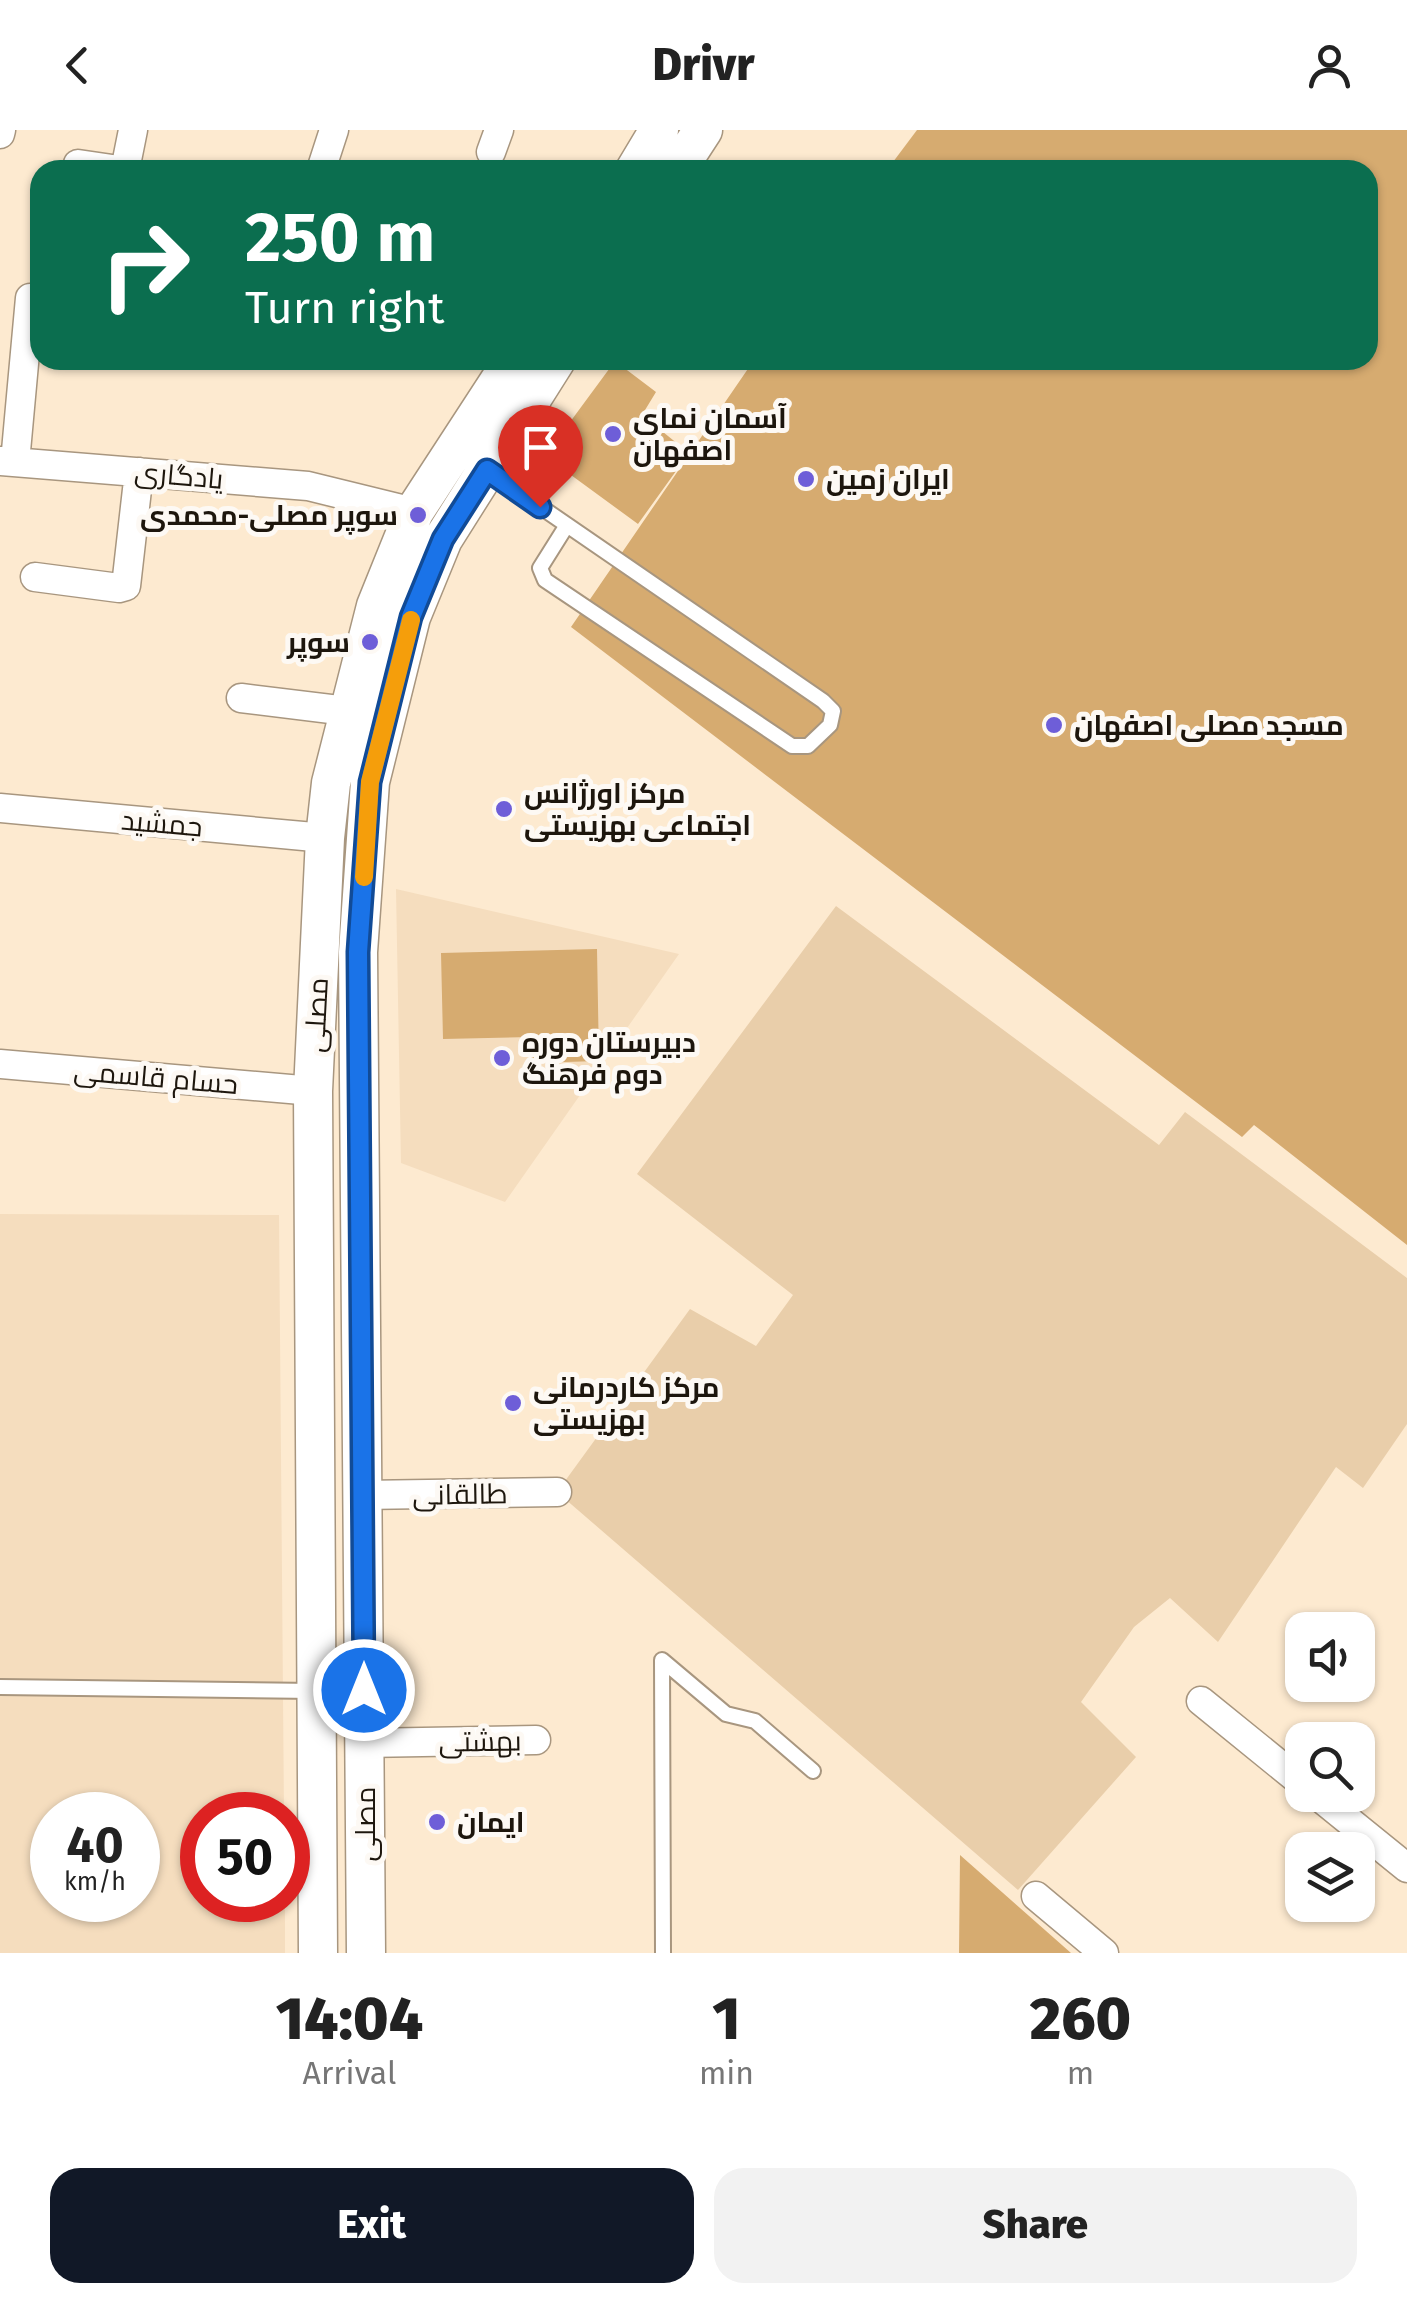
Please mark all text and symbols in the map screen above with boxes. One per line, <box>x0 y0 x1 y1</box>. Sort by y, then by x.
icon: back <box>50 38 105 93</box>
text: Drivr <box>653 38 754 92</box>
icon: person <box>1302 38 1357 93</box>
text: 250 m <box>245 196 435 280</box>
icon: right <box>80 200 210 330</box>
text: Turn right <box>245 281 444 335</box>
place label: آسمان نمای اصفهان <box>633 402 787 468</box>
pin <box>498 405 583 508</box>
icon: arrive <box>513 420 568 475</box>
marker: آسمان نمای اصفهان <box>602 423 624 445</box>
street label: یادگاری <box>133 455 225 496</box>
place label: ایران زمین <box>826 463 950 496</box>
marker: ایران زمین <box>795 468 817 490</box>
place label: سوپر مصلی-محمدی <box>140 499 398 535</box>
marker: سوپر مصلی-محمدی <box>407 504 429 526</box>
place label: سوپر <box>286 626 350 662</box>
marker: سوپر <box>359 631 381 653</box>
place label: مسجد مصلی اصفهان <box>1074 709 1344 743</box>
marker: مسجد مصلی اصفهان <box>1043 714 1065 736</box>
place label: مرکز اورژانس اجتماعی بهزیستی <box>524 777 751 843</box>
marker: مرکز اورژانس اجتماعی بهزیستی <box>493 798 515 820</box>
street label: جمشید <box>120 803 204 843</box>
street label: مصلی <box>298 977 335 1053</box>
place label: دبیرستان دوره دوم فرهنگ <box>522 1026 696 1094</box>
marker: دبیرستان دوره دوم فرهنگ <box>491 1047 513 1069</box>
street label: حسام قاسمی <box>72 1054 240 1104</box>
place label: مرکز کاردرمانی بهزیستی <box>533 1371 720 1437</box>
marker: مرکز کاردرمانی بهزیستی <box>502 1392 524 1414</box>
street label: طالقانی <box>412 1477 508 1512</box>
map controls <box>1285 1612 1375 1922</box>
button: sound <box>1285 1612 1375 1702</box>
position arrow <box>312 1638 416 1742</box>
button: search <box>1285 1722 1375 1812</box>
street label: بهشتی <box>438 1724 522 1759</box>
street label: مصلی <box>349 1786 382 1862</box>
speed limit sign: 50 <box>180 1792 310 1922</box>
place label: ایمان <box>457 1806 525 1839</box>
marker: ایمان <box>426 1811 448 1833</box>
text: 40 <box>66 1815 124 1875</box>
button: layers <box>1285 1832 1375 1922</box>
text: km/h <box>64 1867 126 1897</box>
text: 14:04 <box>276 1983 423 2055</box>
text: 1 <box>712 1983 741 2055</box>
text: 260 <box>1030 1983 1131 2055</box>
text: Arrival <box>303 2054 396 2092</box>
text: min <box>699 2054 754 2092</box>
text: m <box>1067 2054 1094 2092</box>
button: Exit <box>50 2168 694 2283</box>
button: Share <box>714 2168 1357 2283</box>

